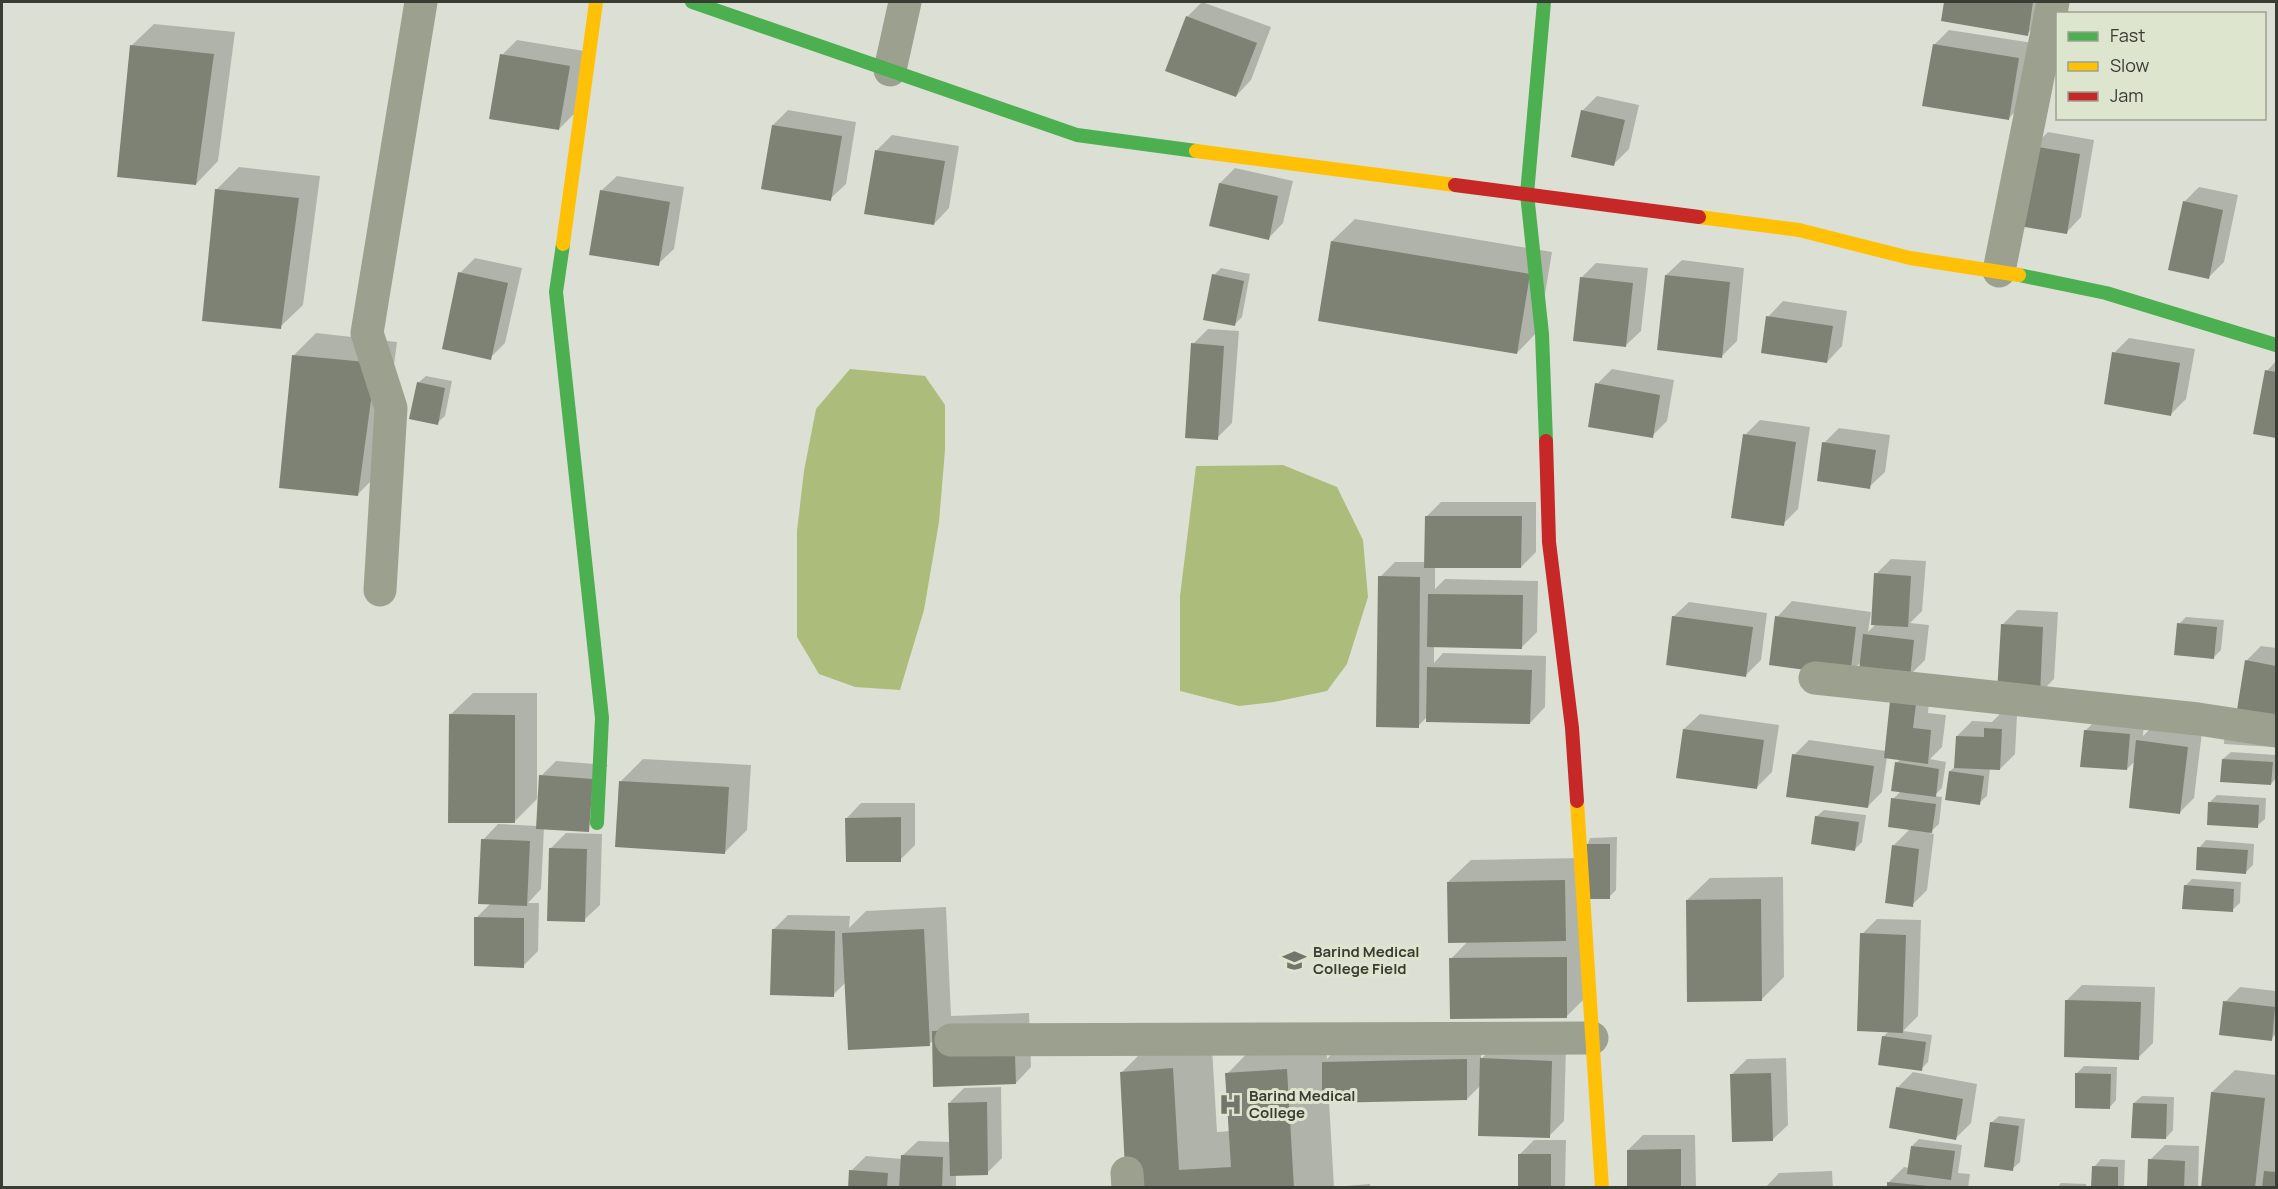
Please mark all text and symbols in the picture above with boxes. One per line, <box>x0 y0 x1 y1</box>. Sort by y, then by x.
legend <box>2056 12 2266 120</box>
text: Fast <box>2110 23 2145 47</box>
text: Slow <box>2110 53 2150 77</box>
text: Jam <box>2110 83 2144 107</box>
place label: Barind Medical College Field <box>1313 941 1419 979</box>
school or university icon: Barind Medical College Field <box>1282 947 1308 973</box>
place label: Barind Medical College <box>1249 1085 1355 1123</box>
hospital icon: Barind Medical College <box>1218 1091 1244 1117</box>

